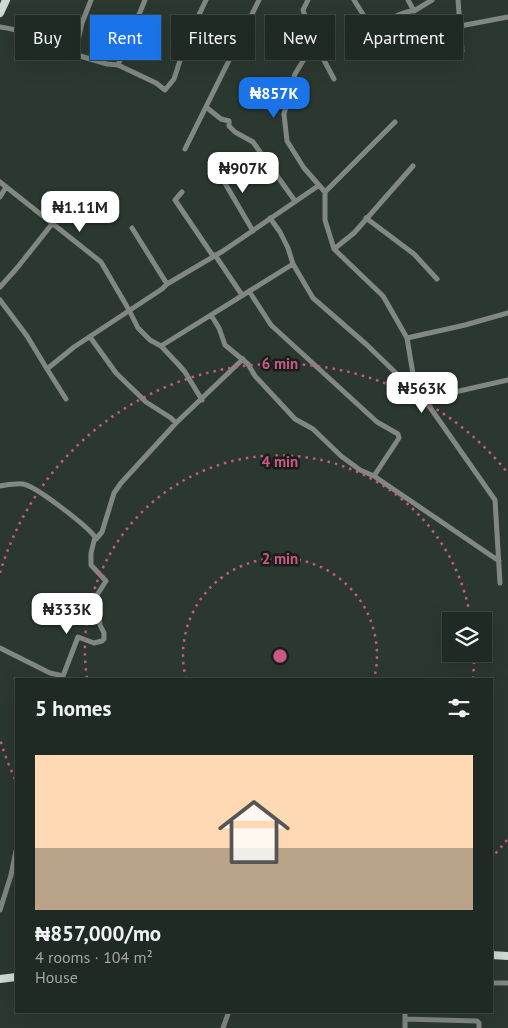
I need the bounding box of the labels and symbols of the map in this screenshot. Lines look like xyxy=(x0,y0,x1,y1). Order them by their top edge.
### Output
pin: ₦857K xyxy=(239,76,309,119)
pin: ₦907K xyxy=(208,152,278,194)
pin: ₦1.11M xyxy=(39,190,121,233)
text: 6 min xyxy=(262,354,298,373)
pin: ₦563K xyxy=(387,372,457,414)
text: 4 min xyxy=(262,452,298,471)
text: 2 min xyxy=(262,549,298,568)
pin: ₦333K xyxy=(32,592,102,635)
centre of rings xyxy=(271,647,289,665)

